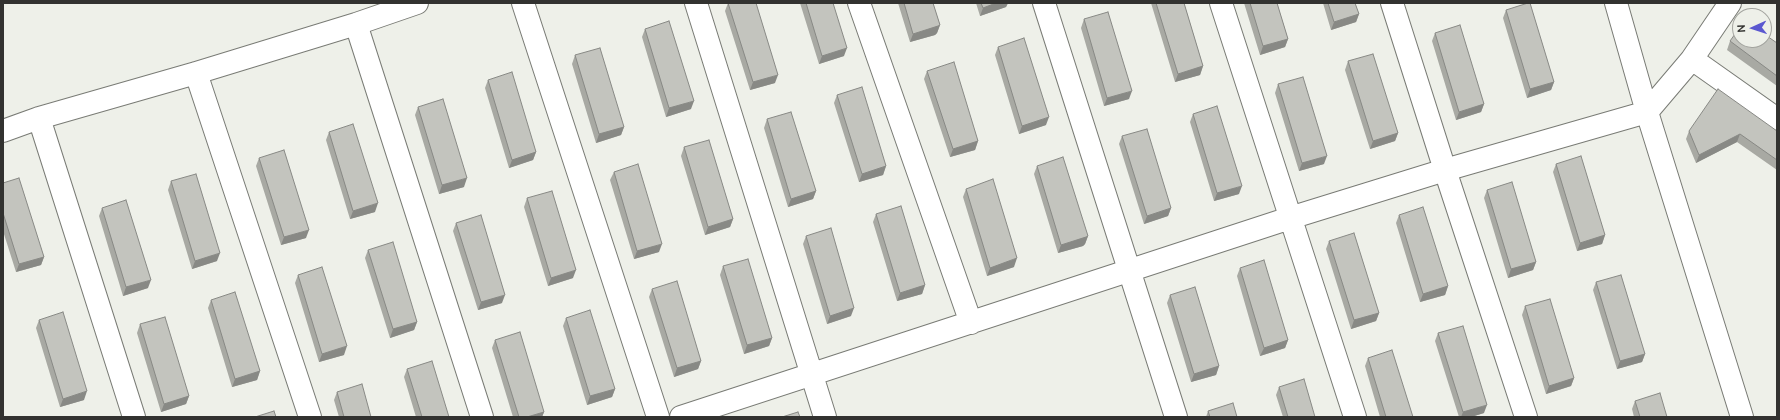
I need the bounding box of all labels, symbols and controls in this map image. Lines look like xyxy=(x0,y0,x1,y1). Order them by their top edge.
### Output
north arrow xyxy=(1732,8,1772,48)
text: N xyxy=(1735,24,1747,33)

